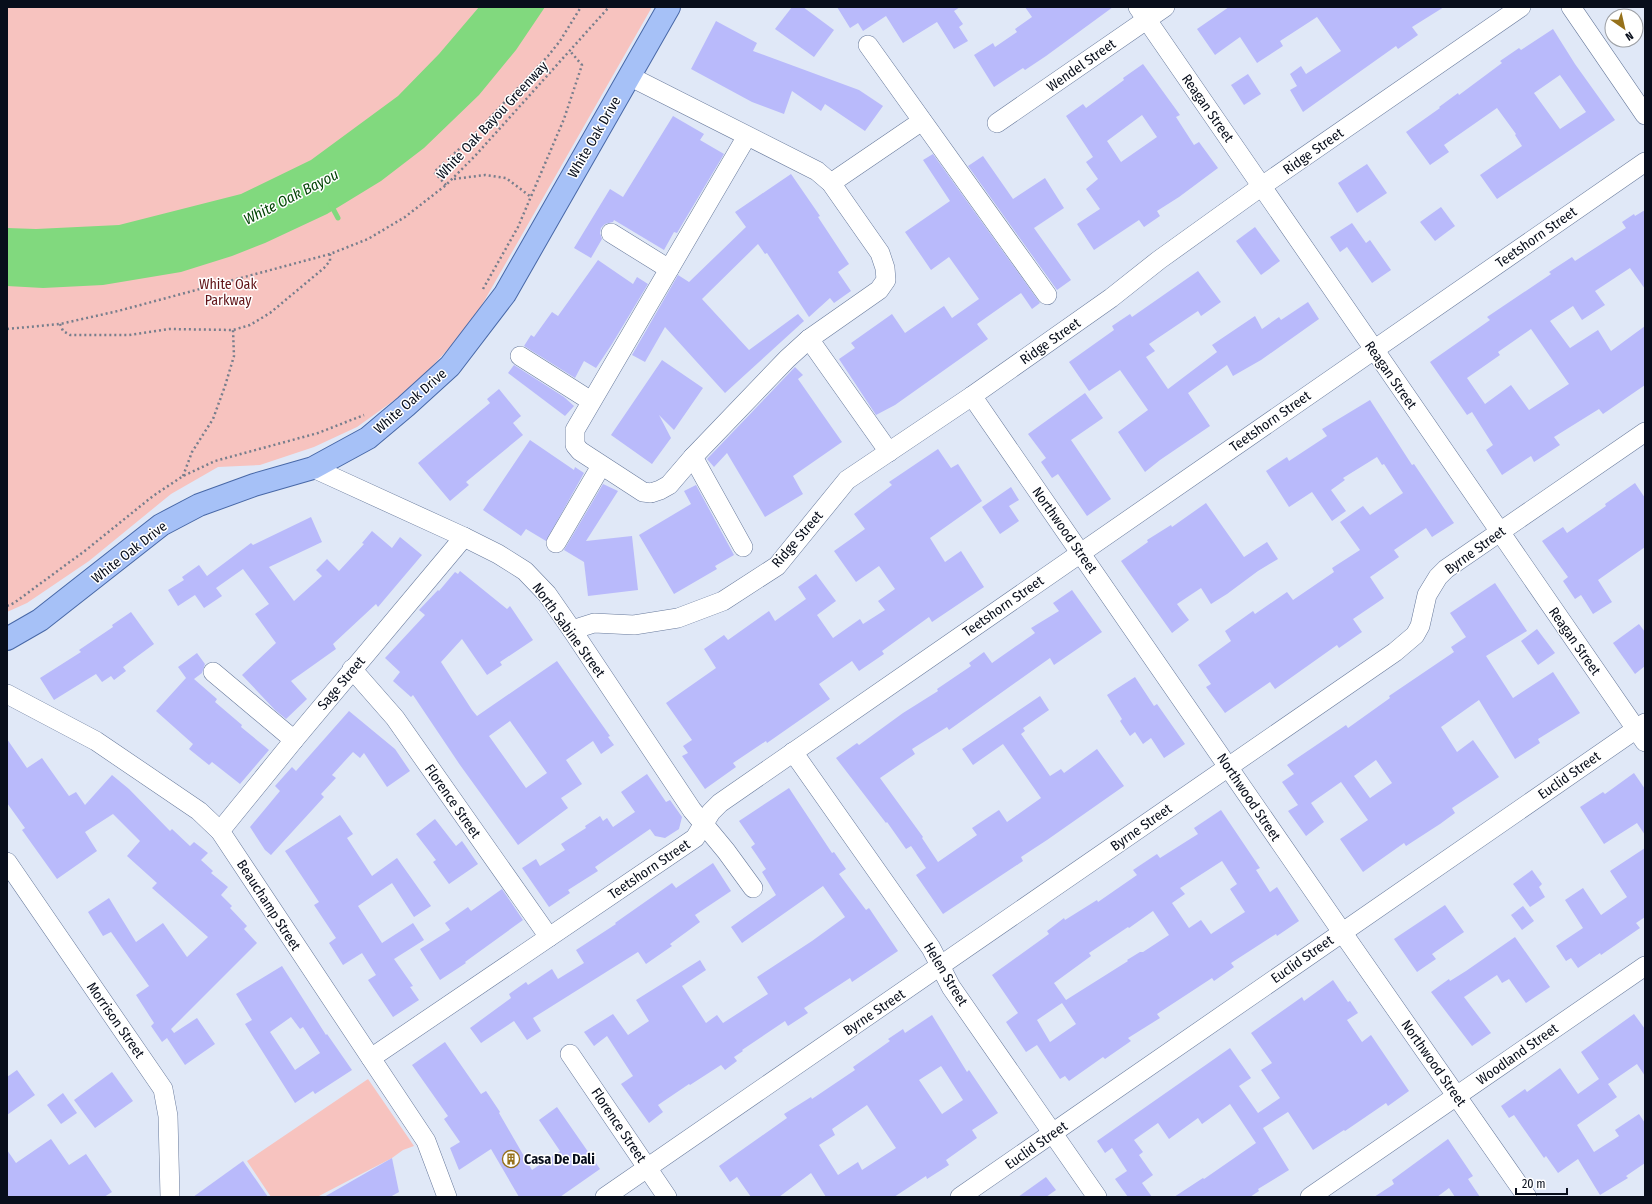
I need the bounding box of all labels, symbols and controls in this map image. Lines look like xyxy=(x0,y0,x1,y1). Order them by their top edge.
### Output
north arrow xyxy=(1604,8,1644,48)
text: N xyxy=(1623,29,1636,43)
street label: Wendel Street xyxy=(1043,35,1119,95)
street label: White Oak Bayou Greenway xyxy=(433,57,552,183)
street label: Reagan Street xyxy=(1178,71,1238,146)
street label: White Oak Drive xyxy=(564,94,625,181)
street label: Ridge Street xyxy=(1280,124,1347,178)
water label: White Oak Bayou xyxy=(241,165,342,229)
street label: Teetshorn Street xyxy=(1493,203,1580,272)
park label: White Oak Parkway xyxy=(199,276,257,309)
street label: Ridge Street xyxy=(1017,314,1084,368)
street label: Reagan Street xyxy=(1361,338,1421,413)
street label: White Oak Drive xyxy=(370,365,450,438)
street label: Teetshorn Street xyxy=(1227,387,1314,456)
street label: Northwood Street xyxy=(1028,484,1101,577)
street label: Ridge Street xyxy=(768,507,827,571)
street label: White Oak Drive xyxy=(88,518,170,587)
street label: Byrne Street xyxy=(1442,522,1509,578)
street label: Teetshorn Street xyxy=(960,572,1047,641)
street label: North Sabine Street xyxy=(529,580,609,681)
street label: Reagan Street xyxy=(1545,604,1605,679)
street label: Sage Street xyxy=(314,653,369,714)
street label: Euclid Street xyxy=(1535,748,1604,803)
street label: Northwood Street xyxy=(1213,750,1284,845)
street label: Florence Street xyxy=(421,761,484,842)
street label: Byrne Street xyxy=(1107,800,1175,855)
street label: Teetshorn Street xyxy=(605,836,694,903)
street label: Beauchamp Street xyxy=(233,857,304,954)
street label: Euclid Street xyxy=(1268,932,1337,987)
street label: Helen Street xyxy=(920,939,971,1009)
street label: Morrison Street xyxy=(83,979,148,1062)
street label: Byrne Street xyxy=(840,985,909,1039)
street label: Northwood Street xyxy=(1397,1017,1470,1110)
street label: Woodland Street xyxy=(1473,1020,1562,1089)
street label: Florence Street xyxy=(587,1085,650,1166)
street label: Euclid Street xyxy=(1002,1118,1071,1173)
building icon: Casa De Dali xyxy=(501,1149,521,1169)
place label: Casa De Dali xyxy=(524,1151,595,1168)
scale bar xyxy=(1516,1170,1567,1196)
text: 20 m xyxy=(1522,1177,1546,1191)

